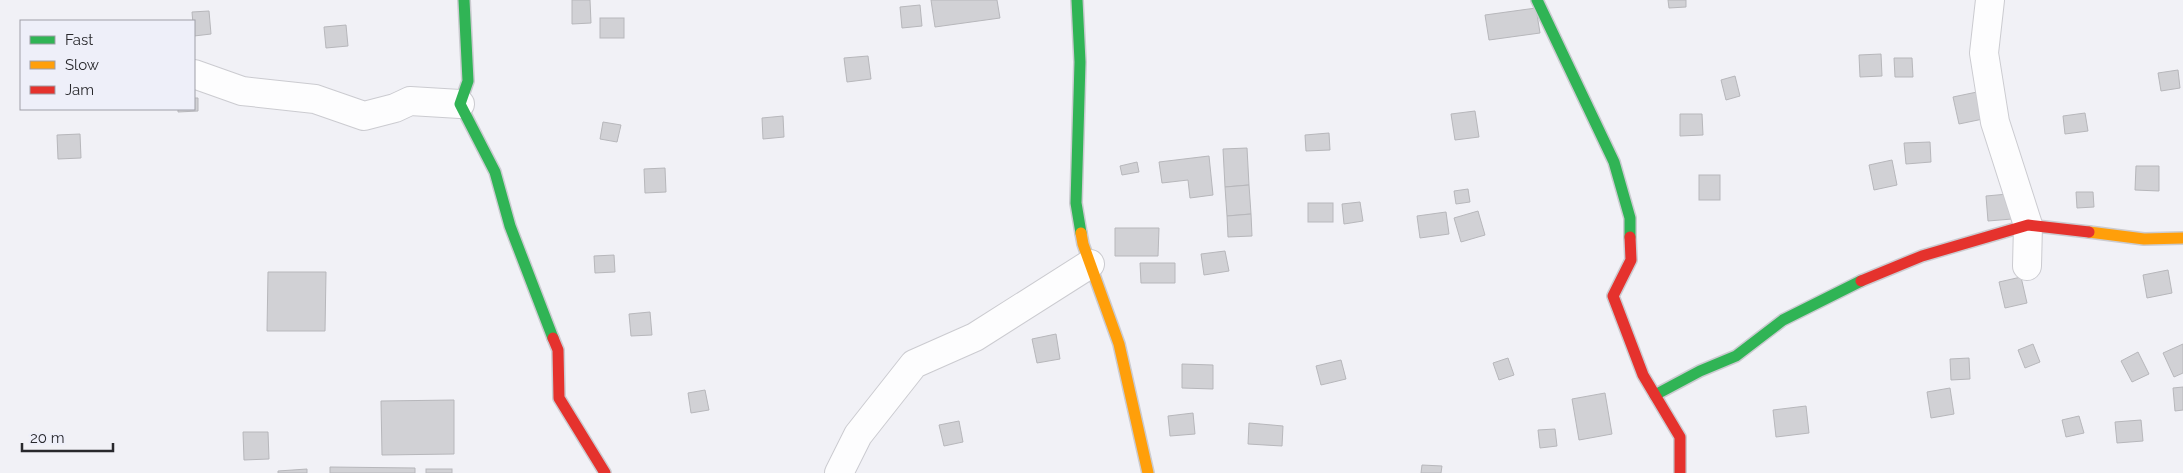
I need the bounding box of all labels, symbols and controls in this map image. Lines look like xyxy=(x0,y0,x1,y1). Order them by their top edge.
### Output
legend xyxy=(20,20,195,110)
text: Fast xyxy=(65,31,93,49)
text: Slow xyxy=(65,56,99,74)
text: Jam xyxy=(65,81,94,99)
scale bar xyxy=(22,420,114,452)
text: 20 m xyxy=(30,429,65,447)

